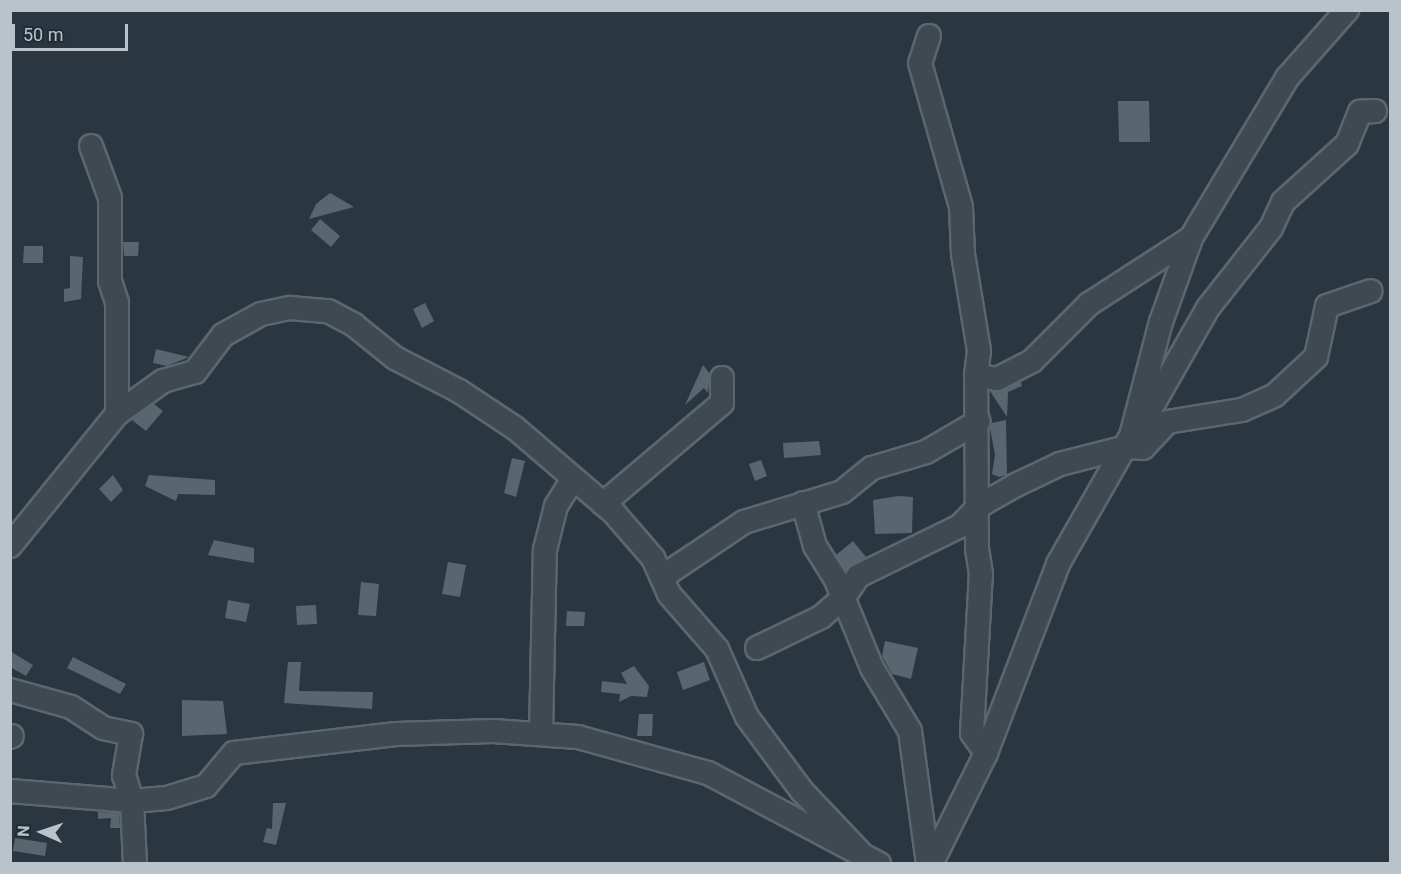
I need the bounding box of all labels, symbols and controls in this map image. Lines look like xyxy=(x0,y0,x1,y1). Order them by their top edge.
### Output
scale bar xyxy=(15,12,130,50)
text: 50 m xyxy=(23,24,63,45)
north arrow xyxy=(12,802,72,862)
text: N xyxy=(14,825,33,837)

